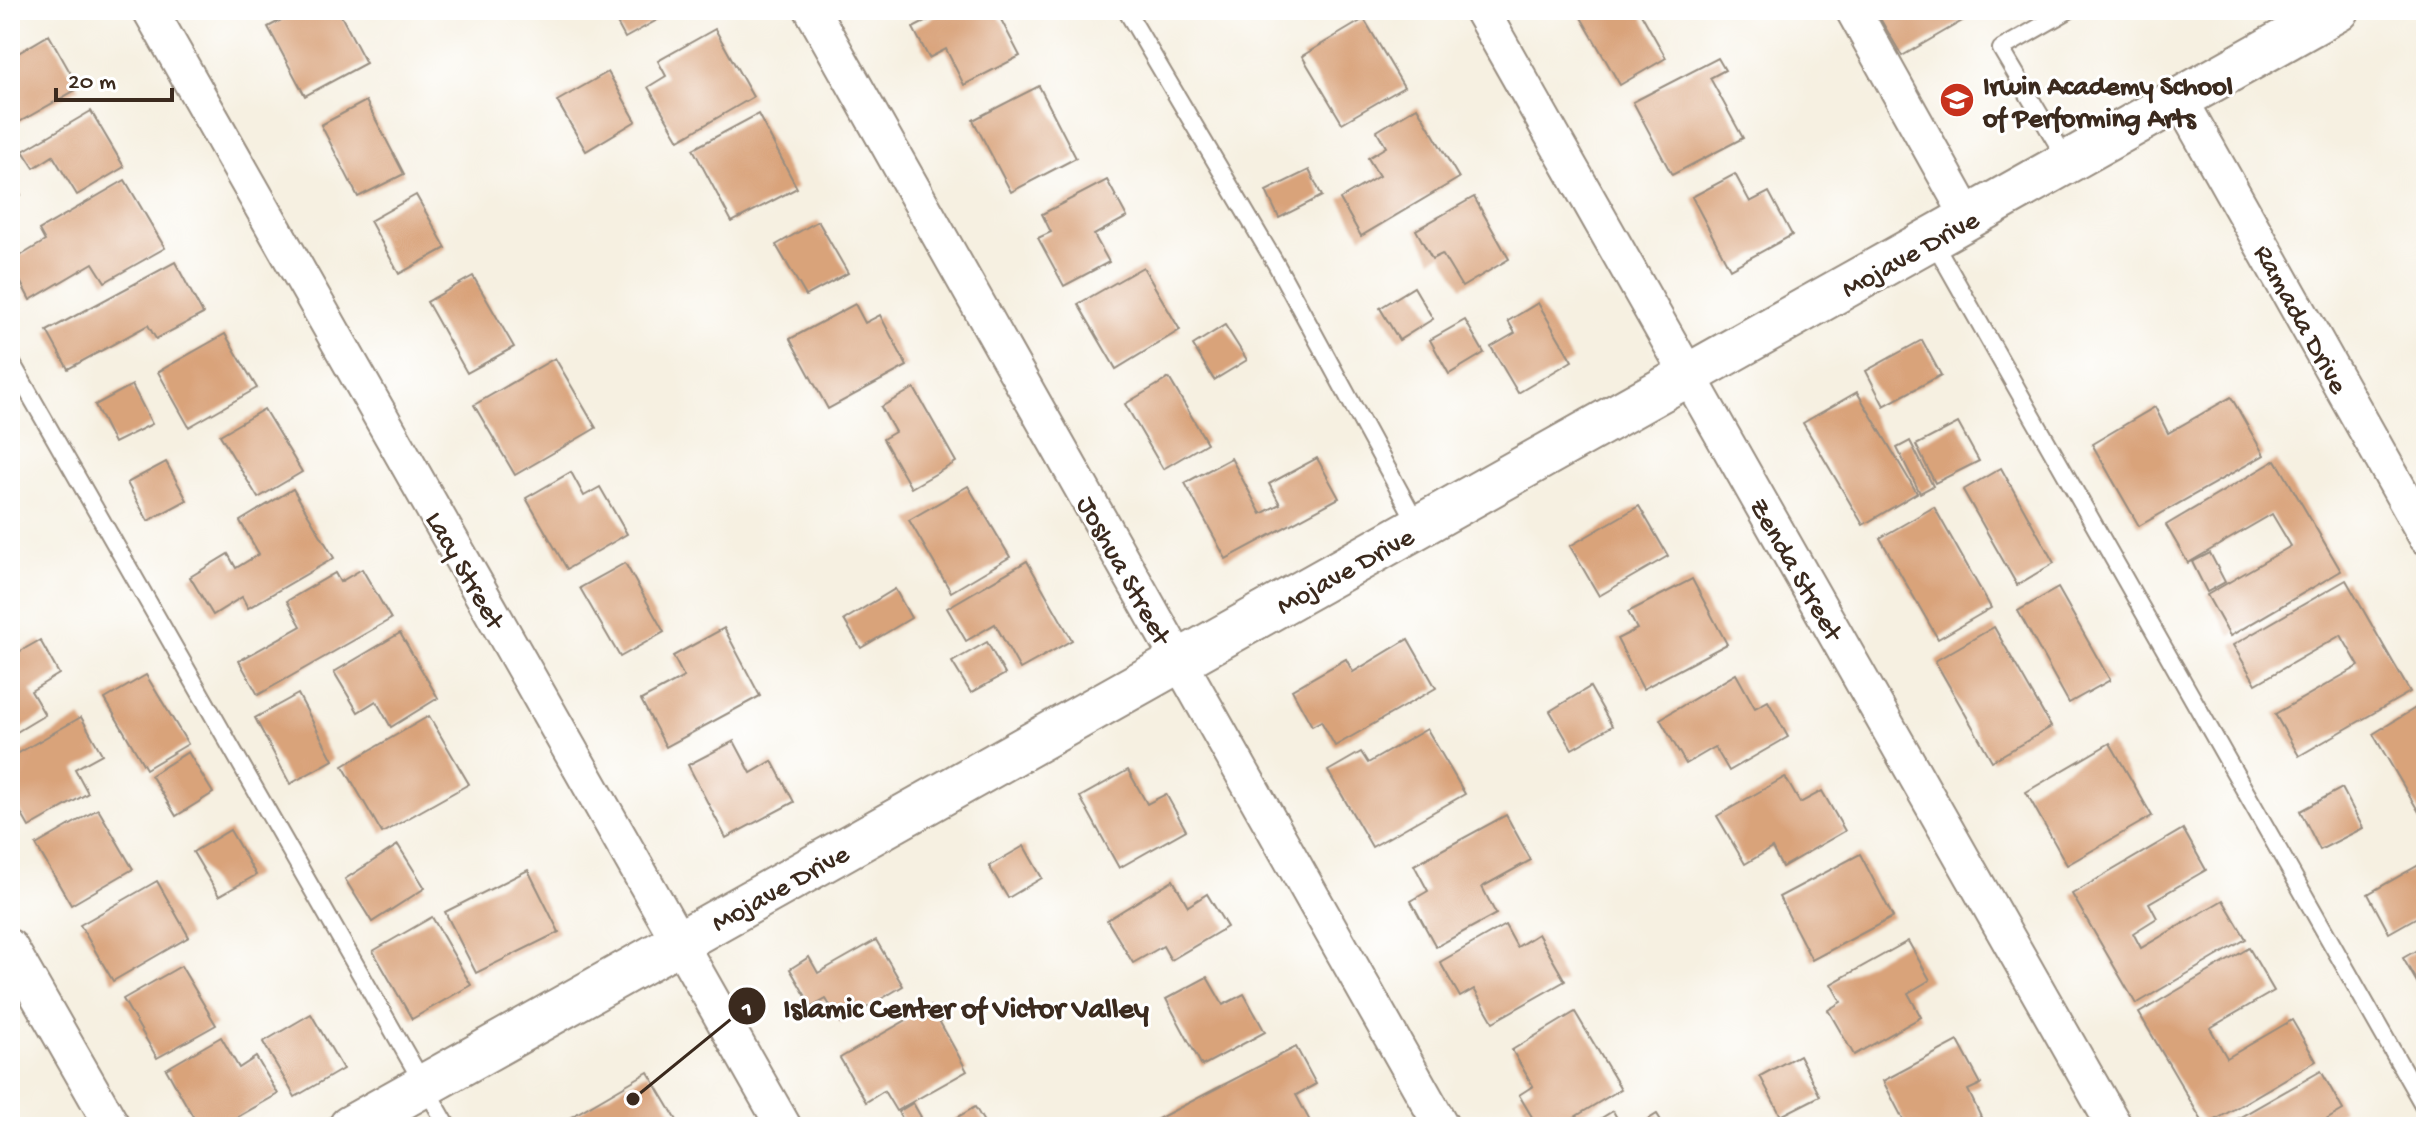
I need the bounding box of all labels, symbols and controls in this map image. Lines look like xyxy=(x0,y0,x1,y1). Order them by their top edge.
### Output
scale bar xyxy=(56,52,172,102)
text: 20 m xyxy=(68,69,116,98)
place label: Irwin Academy School of Performing Arts xyxy=(1982,72,2233,137)
school or university icon: Irwin Academy School of Performing Arts xyxy=(1938,81,1976,119)
street label: Mojave Drive xyxy=(1837,204,1986,307)
street label: Ramada Drive xyxy=(2245,240,2354,401)
street label: Joshua Street xyxy=(1068,491,1178,653)
street label: Zenda Street xyxy=(1740,493,1849,650)
street label: Lacy Street xyxy=(416,507,511,638)
street label: Mojave Drive xyxy=(1272,521,1421,624)
street label: Mojave Drive xyxy=(707,838,856,941)
callout: Islamic Center of Victor Valley xyxy=(727,979,1165,1033)
text: Islamic Center of Victor Valley xyxy=(783,994,1149,1029)
text: 1 xyxy=(741,996,752,1025)

